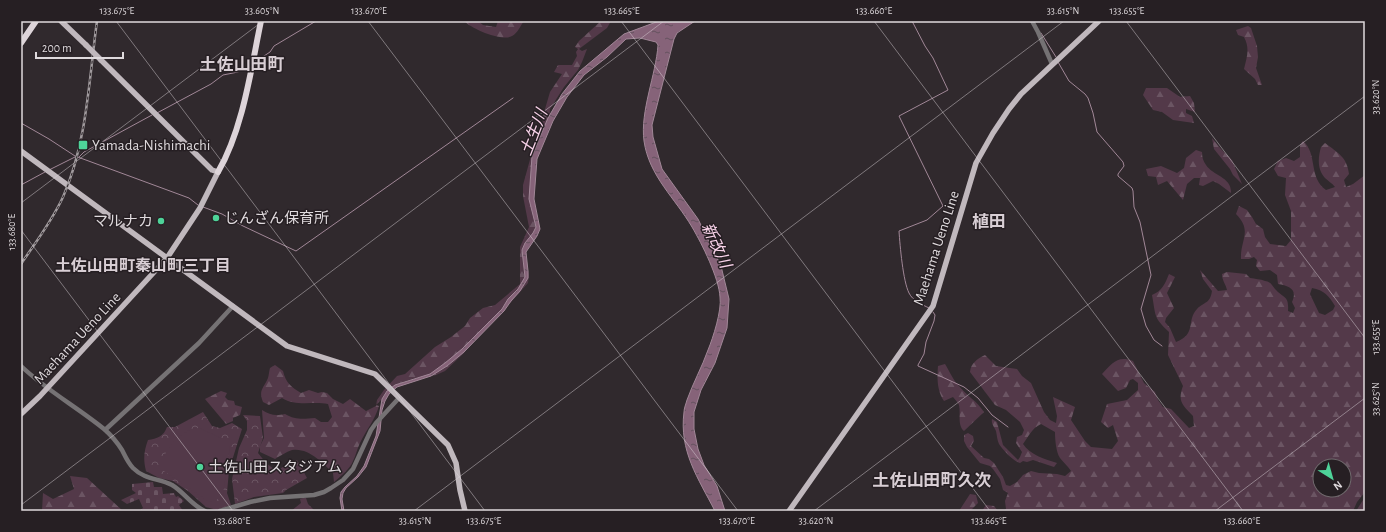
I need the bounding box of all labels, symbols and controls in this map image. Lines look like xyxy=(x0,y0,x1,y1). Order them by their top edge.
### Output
text: 133.675°E xyxy=(100,6,135,16)
text: 33.605°N xyxy=(245,6,279,16)
text: 133.670°E xyxy=(351,6,387,16)
text: 133.665°E xyxy=(604,6,640,16)
text: 133.660°E xyxy=(856,6,892,16)
text: 33.615°N xyxy=(1047,6,1079,16)
text: 133.655°E xyxy=(1110,6,1145,16)
scale bar xyxy=(36,34,123,60)
text: 200 m xyxy=(42,42,72,54)
district label: 土佐山田町 xyxy=(200,55,285,73)
text: 33.620°N xyxy=(1371,80,1381,114)
water label: 土生川 xyxy=(517,105,551,158)
place label: Yamada-Nishimachi xyxy=(92,138,211,153)
marker: Yamada-Nishimachi xyxy=(77,139,89,151)
street label: Maehama Ueno Line xyxy=(911,189,962,307)
place label: じんざん保育所 xyxy=(224,210,329,226)
district label: 植田 xyxy=(972,212,1006,230)
marker: じんざん保育所 xyxy=(211,213,221,223)
text: 133.680°E xyxy=(7,214,17,250)
place label: マルナカ xyxy=(93,214,153,229)
marker: マルナカ xyxy=(156,216,166,226)
water label: 新改川 xyxy=(699,220,735,272)
district label: 土佐山田町秦山町三丁目 xyxy=(55,257,231,274)
street label: Maehama Ueno Line xyxy=(31,289,124,387)
text: 133.655°E xyxy=(1371,319,1381,354)
text: 33.625°N xyxy=(1371,382,1381,416)
north arrow xyxy=(1312,458,1352,498)
place label: 土佐山田スタジアム xyxy=(208,459,342,475)
marker: 土佐山田スタジアム xyxy=(195,462,205,472)
district label: 土佐山田町久次 xyxy=(873,471,992,489)
text: N xyxy=(1331,479,1344,492)
text: 133.680°E xyxy=(214,516,250,526)
text: 33.615°N xyxy=(399,516,431,526)
text: 133.675°E xyxy=(467,516,502,526)
text: 133.670°E xyxy=(719,516,755,526)
text: 33.620°N xyxy=(799,516,833,526)
text: 133.665°E xyxy=(971,516,1007,526)
text: 133.660°E xyxy=(1224,516,1260,526)

